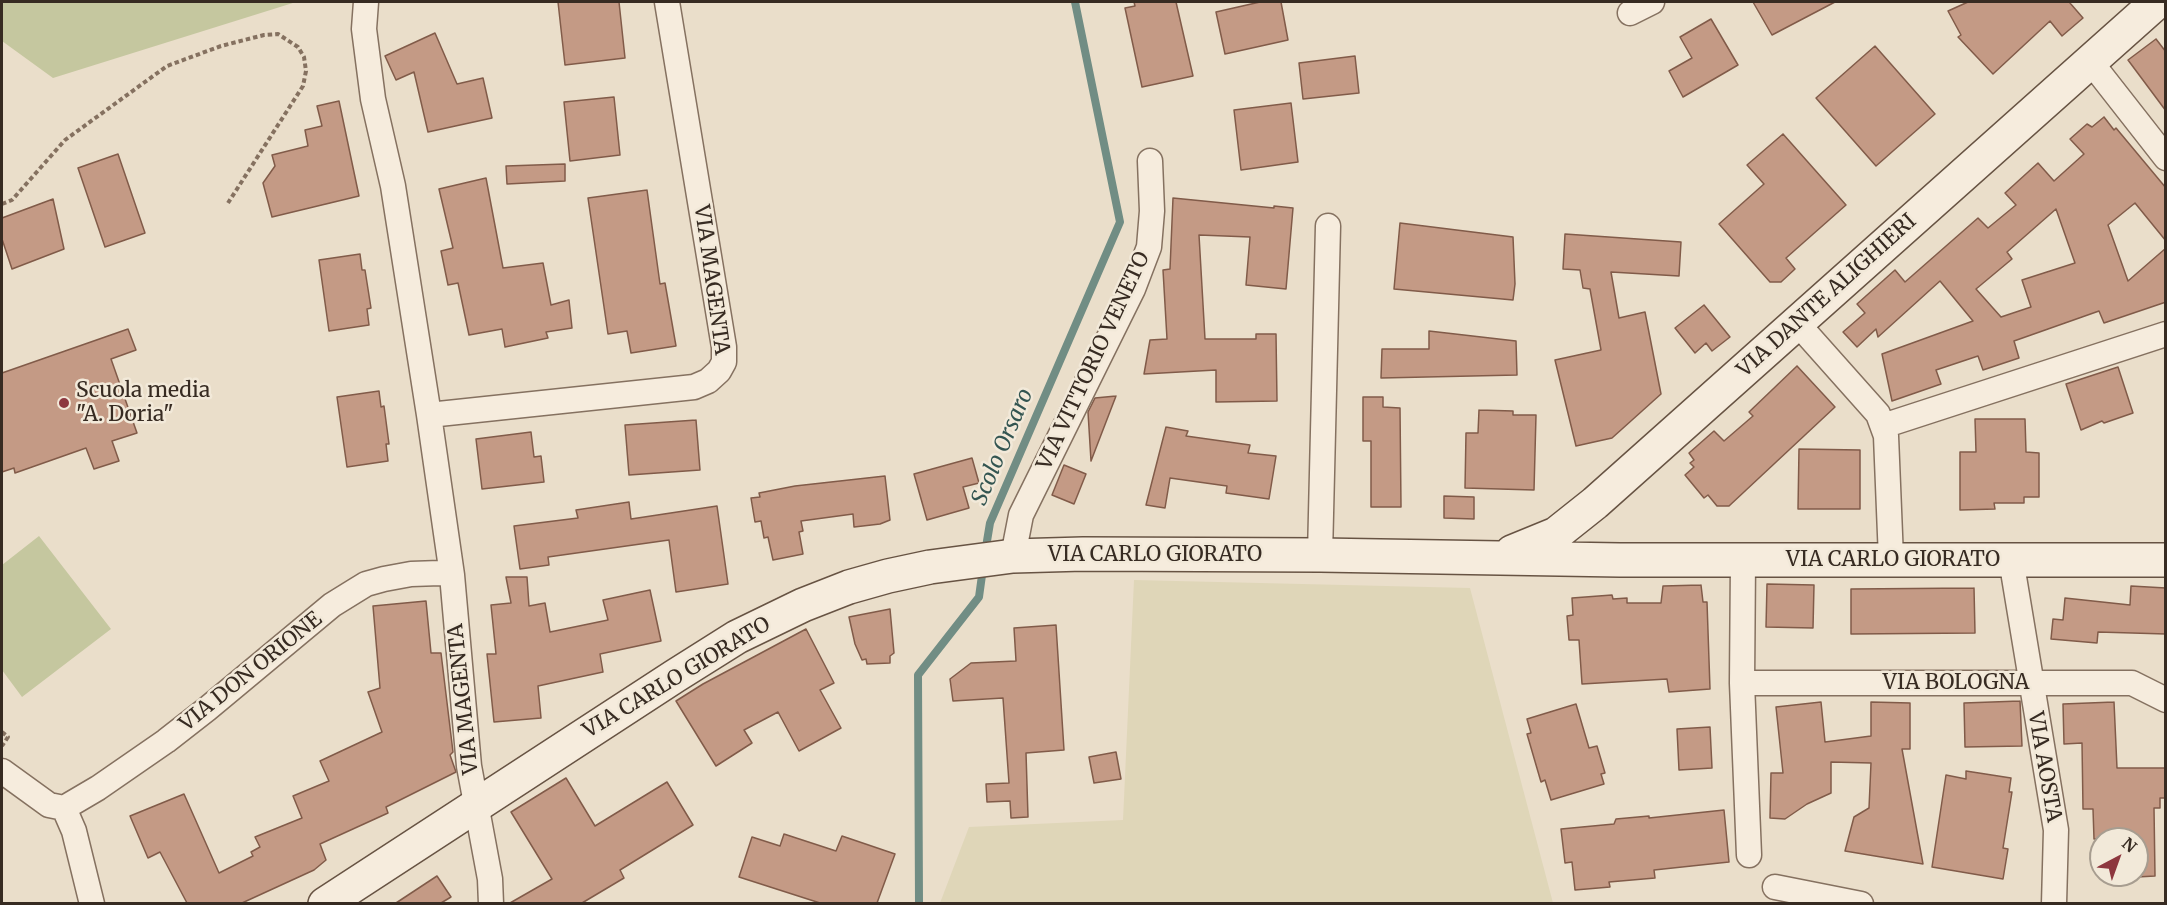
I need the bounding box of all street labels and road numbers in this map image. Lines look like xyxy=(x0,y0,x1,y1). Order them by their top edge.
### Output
street label: VIA MAGENTA xyxy=(688,203,734,357)
street label: VIA DANTE ALIGHIERI xyxy=(1732,209,1922,383)
street label: VIA VITTORIO VENETO xyxy=(1032,248,1156,474)
street label: VIA CARLO GIORATO xyxy=(1048,542,1262,568)
street label: VIA CARLO GIORATO xyxy=(1786,547,2000,573)
street label: VIA DON ORIONE xyxy=(175,607,327,737)
street label: VIA CARLO GIORATO xyxy=(579,612,775,744)
street label: VIA MAGENTA xyxy=(444,622,484,776)
street label: VIA BOLOGNA xyxy=(1883,670,2029,696)
street label: VIA AOSTA xyxy=(2022,710,2066,824)

